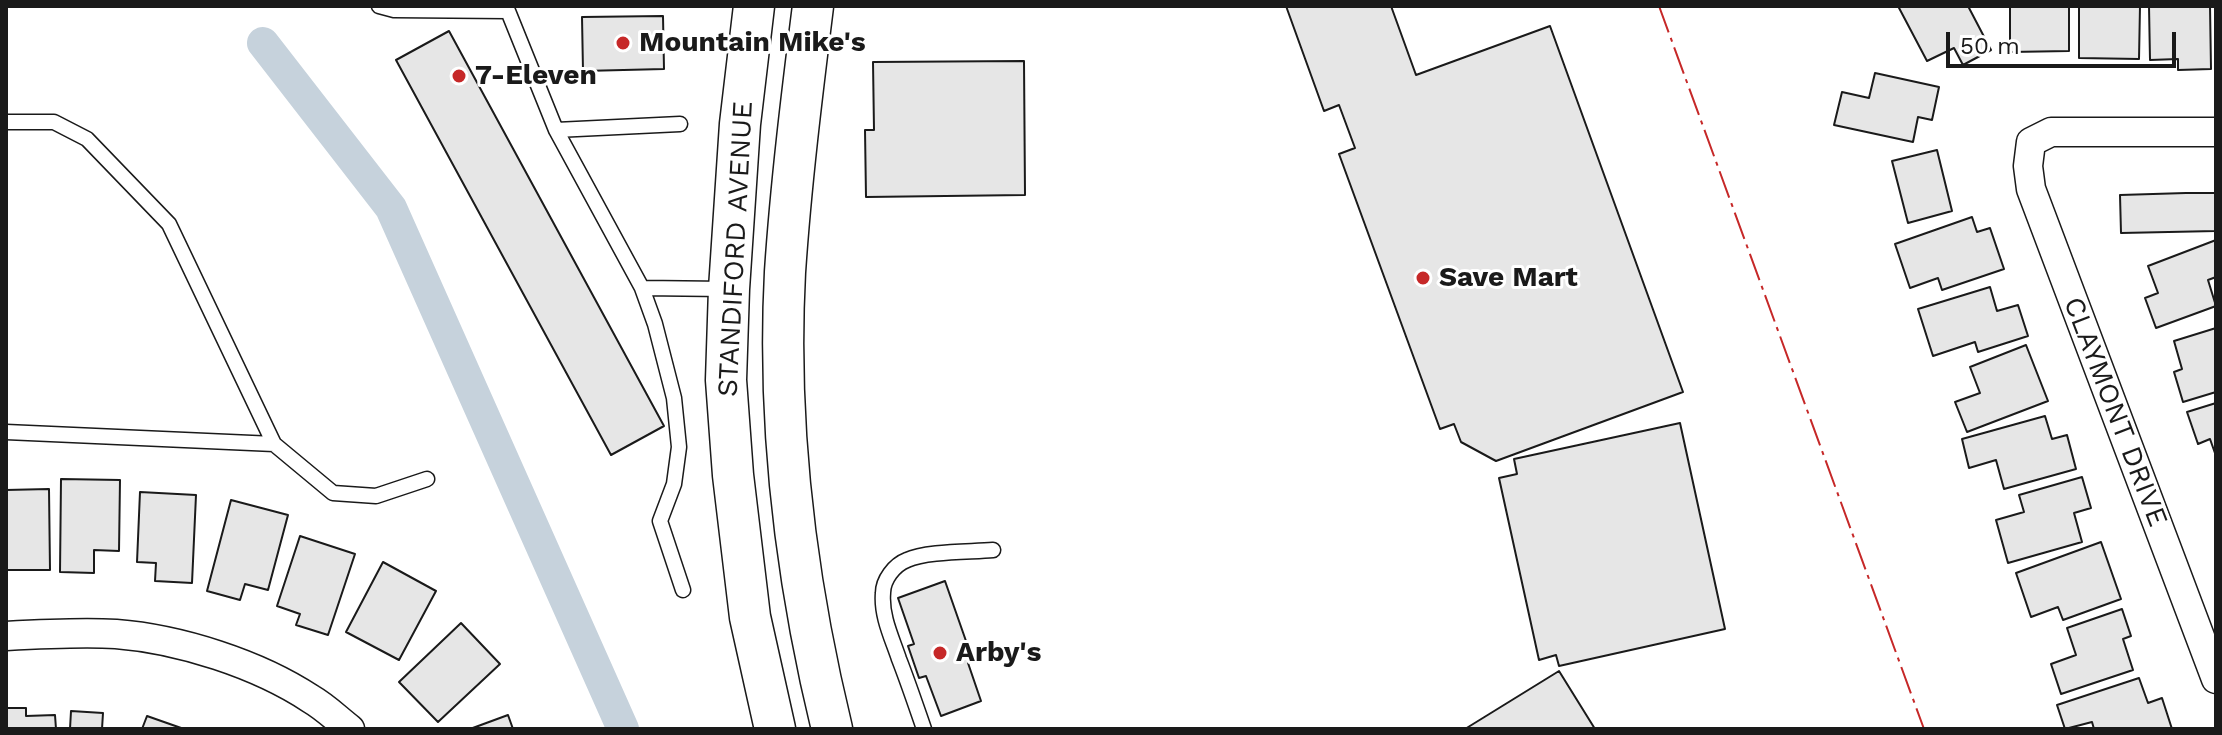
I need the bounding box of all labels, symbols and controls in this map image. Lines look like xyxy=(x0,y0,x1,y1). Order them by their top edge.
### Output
scale bar xyxy=(1950,16,2180,66)
place label: Mountain Mike's xyxy=(639,26,866,60)
text: 50 m xyxy=(1960,32,2020,60)
marker: Mountain Mike's xyxy=(614,34,632,52)
place label: 7-Eleven xyxy=(475,59,597,93)
marker: 7-Eleven xyxy=(450,67,468,85)
street label: STANDIFORD AVENUE xyxy=(711,100,761,398)
place label: Save Mart xyxy=(1439,261,1578,295)
marker: Save Mart xyxy=(1414,269,1432,287)
street label: CLAYMONT DRIVE xyxy=(2056,293,2174,531)
place label: Arby's xyxy=(956,636,1041,670)
marker: Arby's xyxy=(931,644,949,662)

